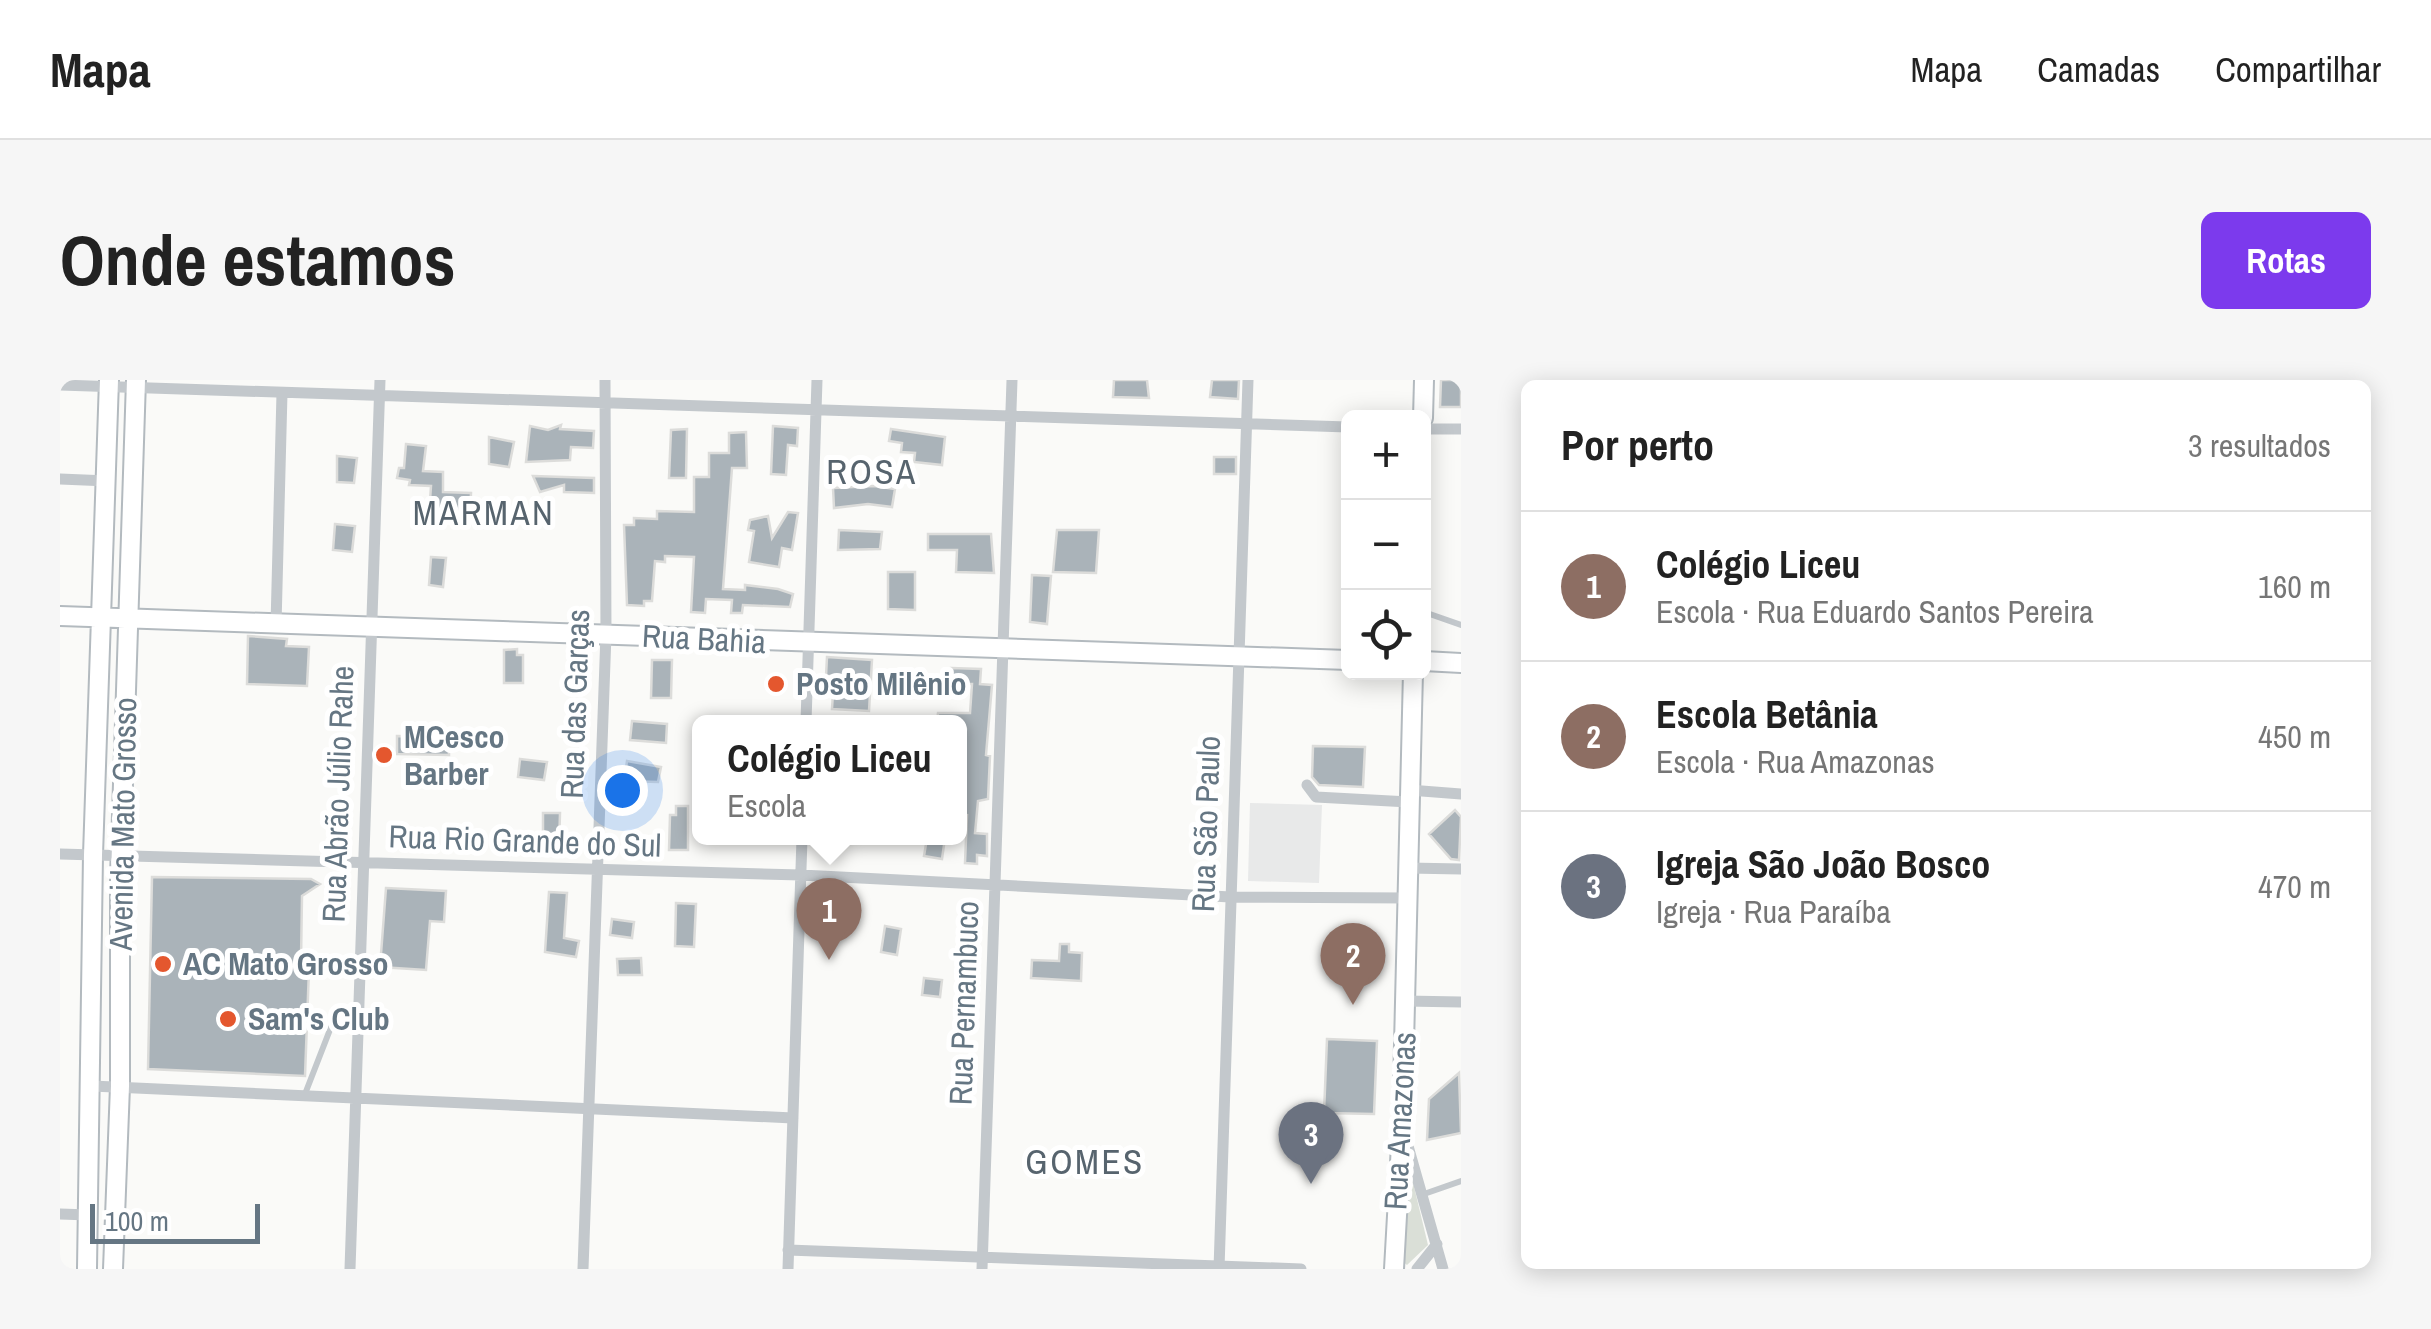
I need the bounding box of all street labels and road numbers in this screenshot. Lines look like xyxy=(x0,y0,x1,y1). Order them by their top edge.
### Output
street label: Rua das Garças xyxy=(550,608,599,799)
street label: Rua Bahia xyxy=(641,614,767,663)
street label: Rua Abrão Júlio Rahe xyxy=(312,665,363,923)
street label: Avenida Mato Grosso xyxy=(99,697,146,952)
street label: Rua São Paulo xyxy=(1181,735,1230,913)
street label: Rua Rio Grande do Sul xyxy=(388,814,662,867)
street label: Rua Pernambuco xyxy=(938,900,989,1106)
street label: Rua Amazonas xyxy=(1373,1031,1426,1211)

